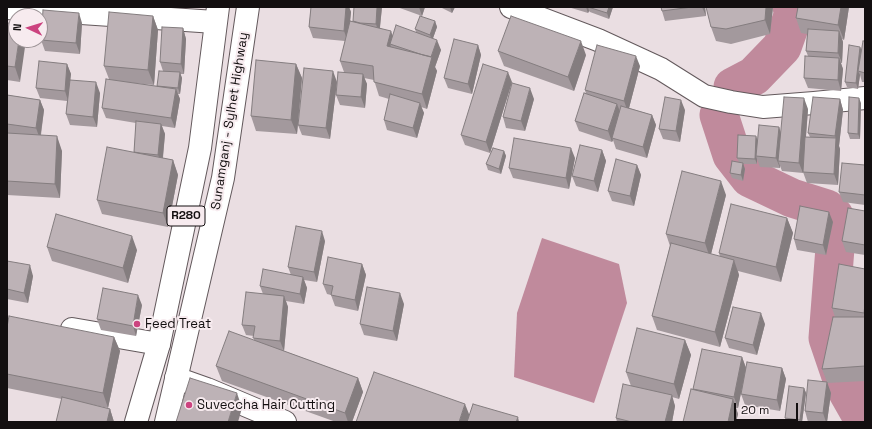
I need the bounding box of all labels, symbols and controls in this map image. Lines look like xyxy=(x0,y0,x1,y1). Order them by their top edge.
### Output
north arrow xyxy=(8,8,48,48)
text: N xyxy=(10,23,24,31)
street label: Sunamganj - Sylhet Highway xyxy=(208,31,252,211)
road number: R280 xyxy=(167,206,205,226)
place label: Feed Treat xyxy=(145,316,211,332)
marker: Feed Treat xyxy=(132,319,142,329)
scale bar xyxy=(736,395,800,421)
place label: Suveccha Hair Cutting xyxy=(197,397,335,413)
marker: Suveccha Hair Cutting xyxy=(184,400,194,410)
text: 20 m xyxy=(741,402,769,418)

